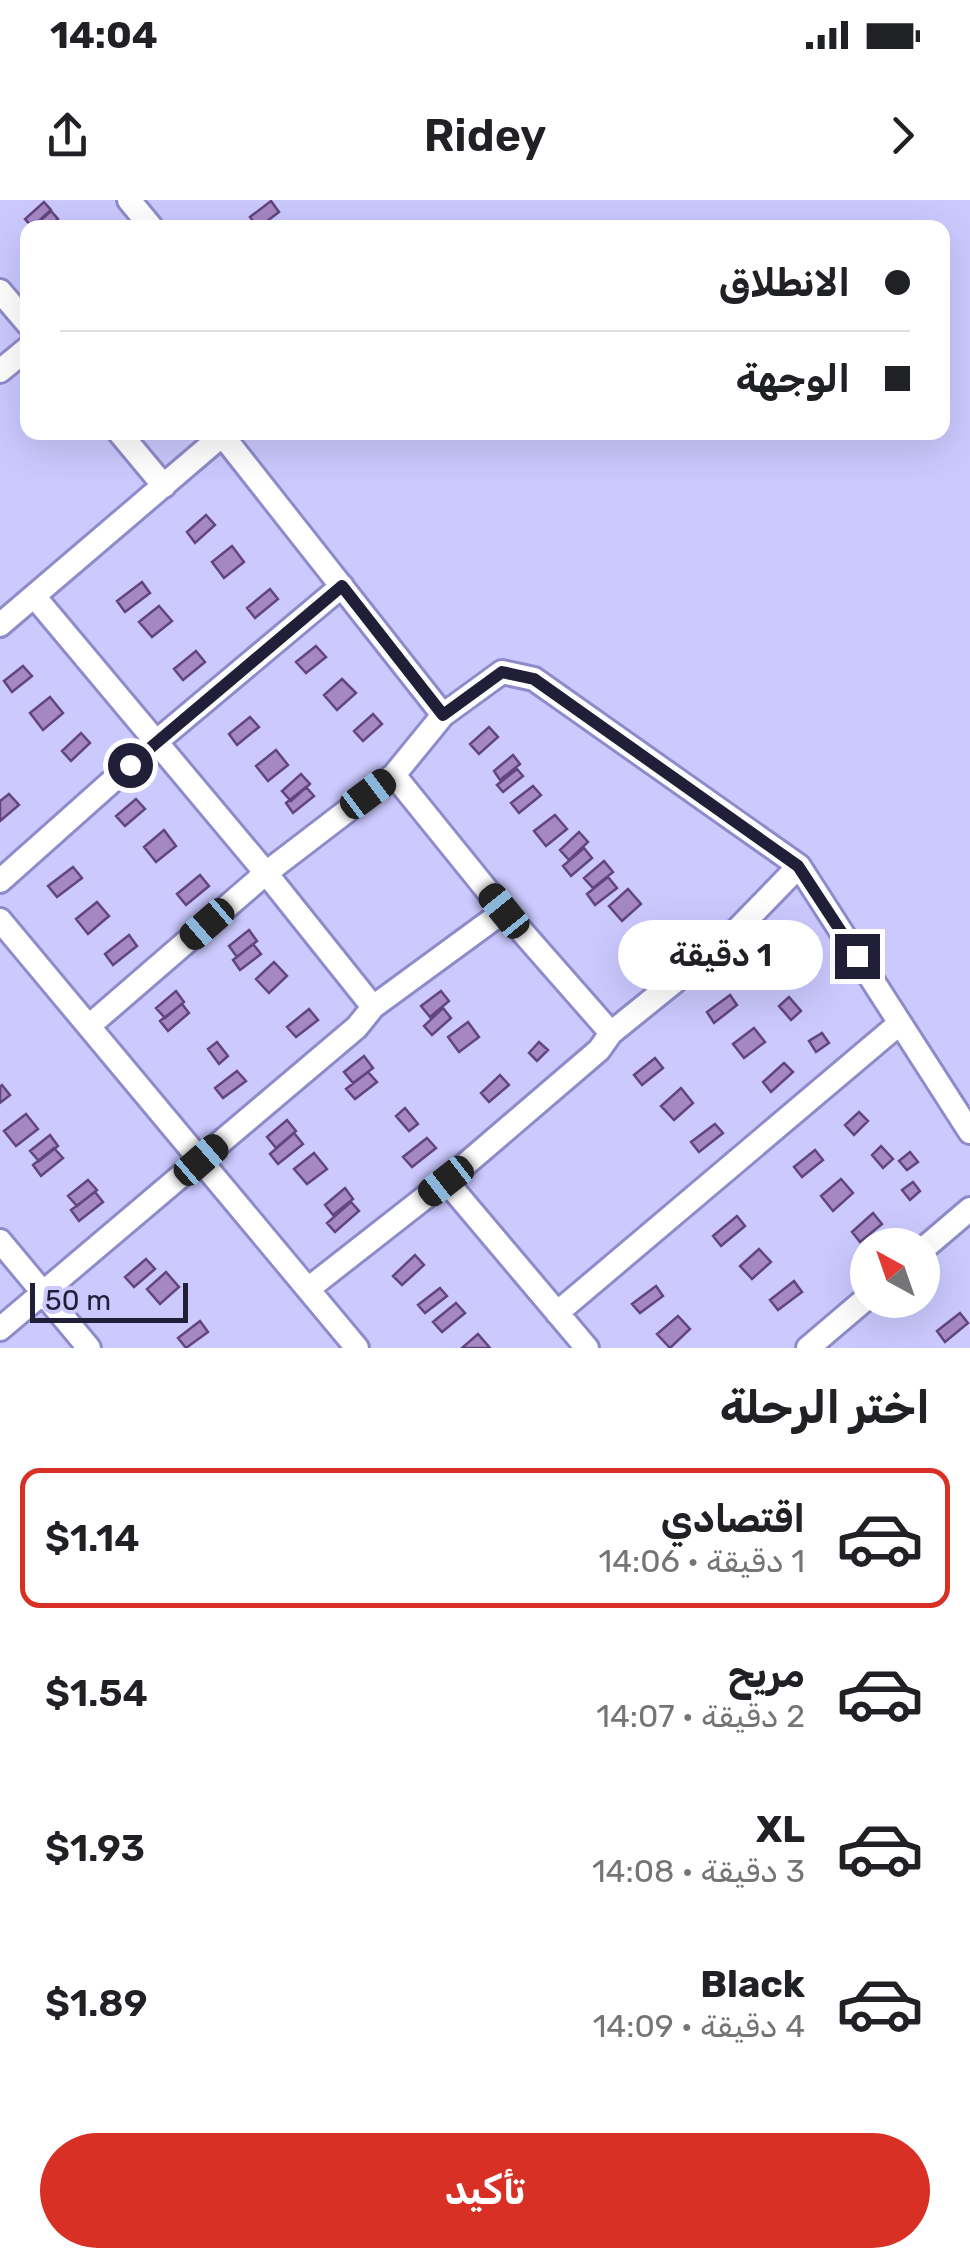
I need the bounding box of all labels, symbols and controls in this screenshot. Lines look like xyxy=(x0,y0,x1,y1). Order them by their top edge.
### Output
text: 14:04 xyxy=(50,12,158,58)
icon: share xyxy=(40,108,95,163)
icon: forward xyxy=(875,108,930,163)
text: Ridey xyxy=(424,109,546,162)
text: الانطلاق xyxy=(719,260,850,306)
text: الوجهة xyxy=(736,356,850,402)
route start xyxy=(108,743,153,788)
car xyxy=(335,764,401,824)
car xyxy=(473,878,535,944)
car xyxy=(175,893,239,955)
callout: 1 دقيقة xyxy=(617,921,822,991)
route end xyxy=(835,934,880,979)
text: 1 دقيقة xyxy=(669,936,772,974)
car xyxy=(169,1129,233,1191)
car xyxy=(413,1151,479,1211)
north arrow xyxy=(850,1228,940,1318)
map controls xyxy=(850,1228,940,1318)
scale bar xyxy=(30,1278,188,1322)
text: 50 m xyxy=(45,1284,111,1317)
text: اختر الرحلة xyxy=(720,1381,930,1434)
icon: car xyxy=(835,1493,925,1583)
text: اقتصادي xyxy=(661,1496,805,1542)
text: $1.14 xyxy=(45,1515,140,1561)
text: 1 دقيقة · 14:06 xyxy=(598,1542,805,1580)
icon: car xyxy=(835,1648,925,1738)
text: مريح xyxy=(728,1651,805,1697)
text: $1.54 xyxy=(45,1670,148,1716)
text: 2 دقيقة · 14:07 xyxy=(596,1697,805,1735)
icon: car xyxy=(835,1803,925,1893)
text: XL xyxy=(756,1806,805,1852)
text: $1.93 xyxy=(45,1825,145,1871)
text: 3 دقيقة · 14:08 xyxy=(592,1852,805,1890)
icon: car xyxy=(835,1958,925,2048)
text: Black xyxy=(700,1961,805,2007)
text: $1.89 xyxy=(45,1980,148,2026)
text: 4 دقيقة · 14:09 xyxy=(593,2007,805,2045)
button: تأكيد xyxy=(40,2133,930,2248)

